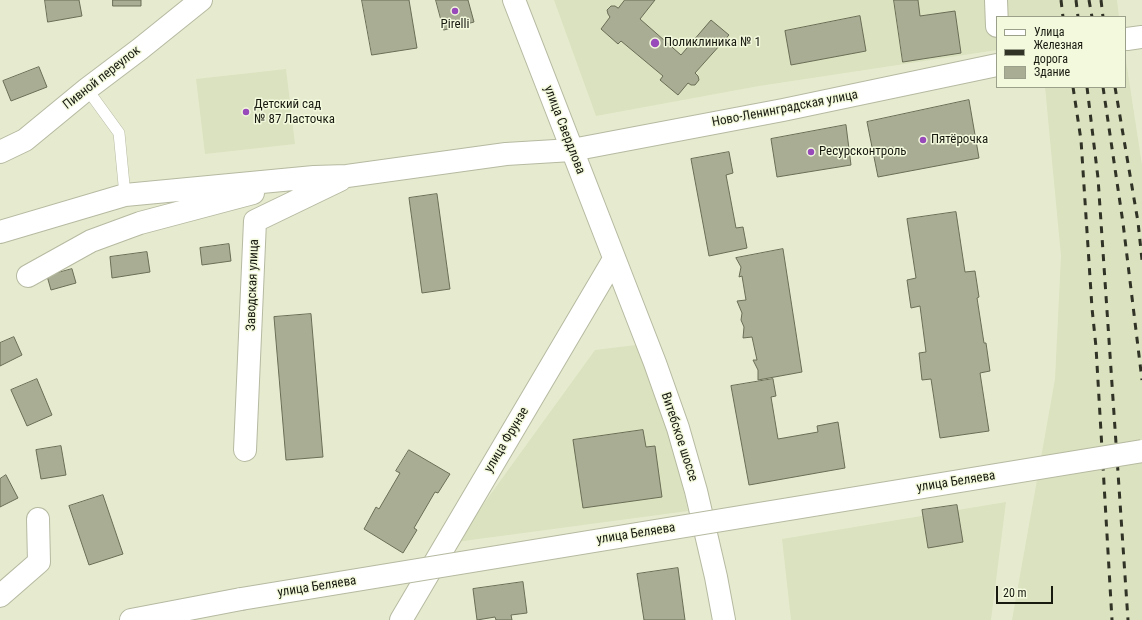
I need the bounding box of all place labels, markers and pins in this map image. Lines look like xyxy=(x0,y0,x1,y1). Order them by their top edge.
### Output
marker: Pirelli xyxy=(450,6,460,16)
place label: Pirelli xyxy=(440,17,470,33)
place label: Поликлиника № 1 xyxy=(664,35,761,51)
marker: Поликлиника № 1 xyxy=(649,37,661,49)
place label: Детский сад № 87 Ласточка xyxy=(254,97,335,128)
marker: Детский сад № 87 Ласточка xyxy=(241,107,251,117)
place label: Пятёрочка xyxy=(931,132,988,148)
marker: Пятёрочка xyxy=(918,135,928,145)
place label: Ресурсконтроль xyxy=(819,144,907,160)
marker: Ресурсконтроль xyxy=(806,147,816,157)

